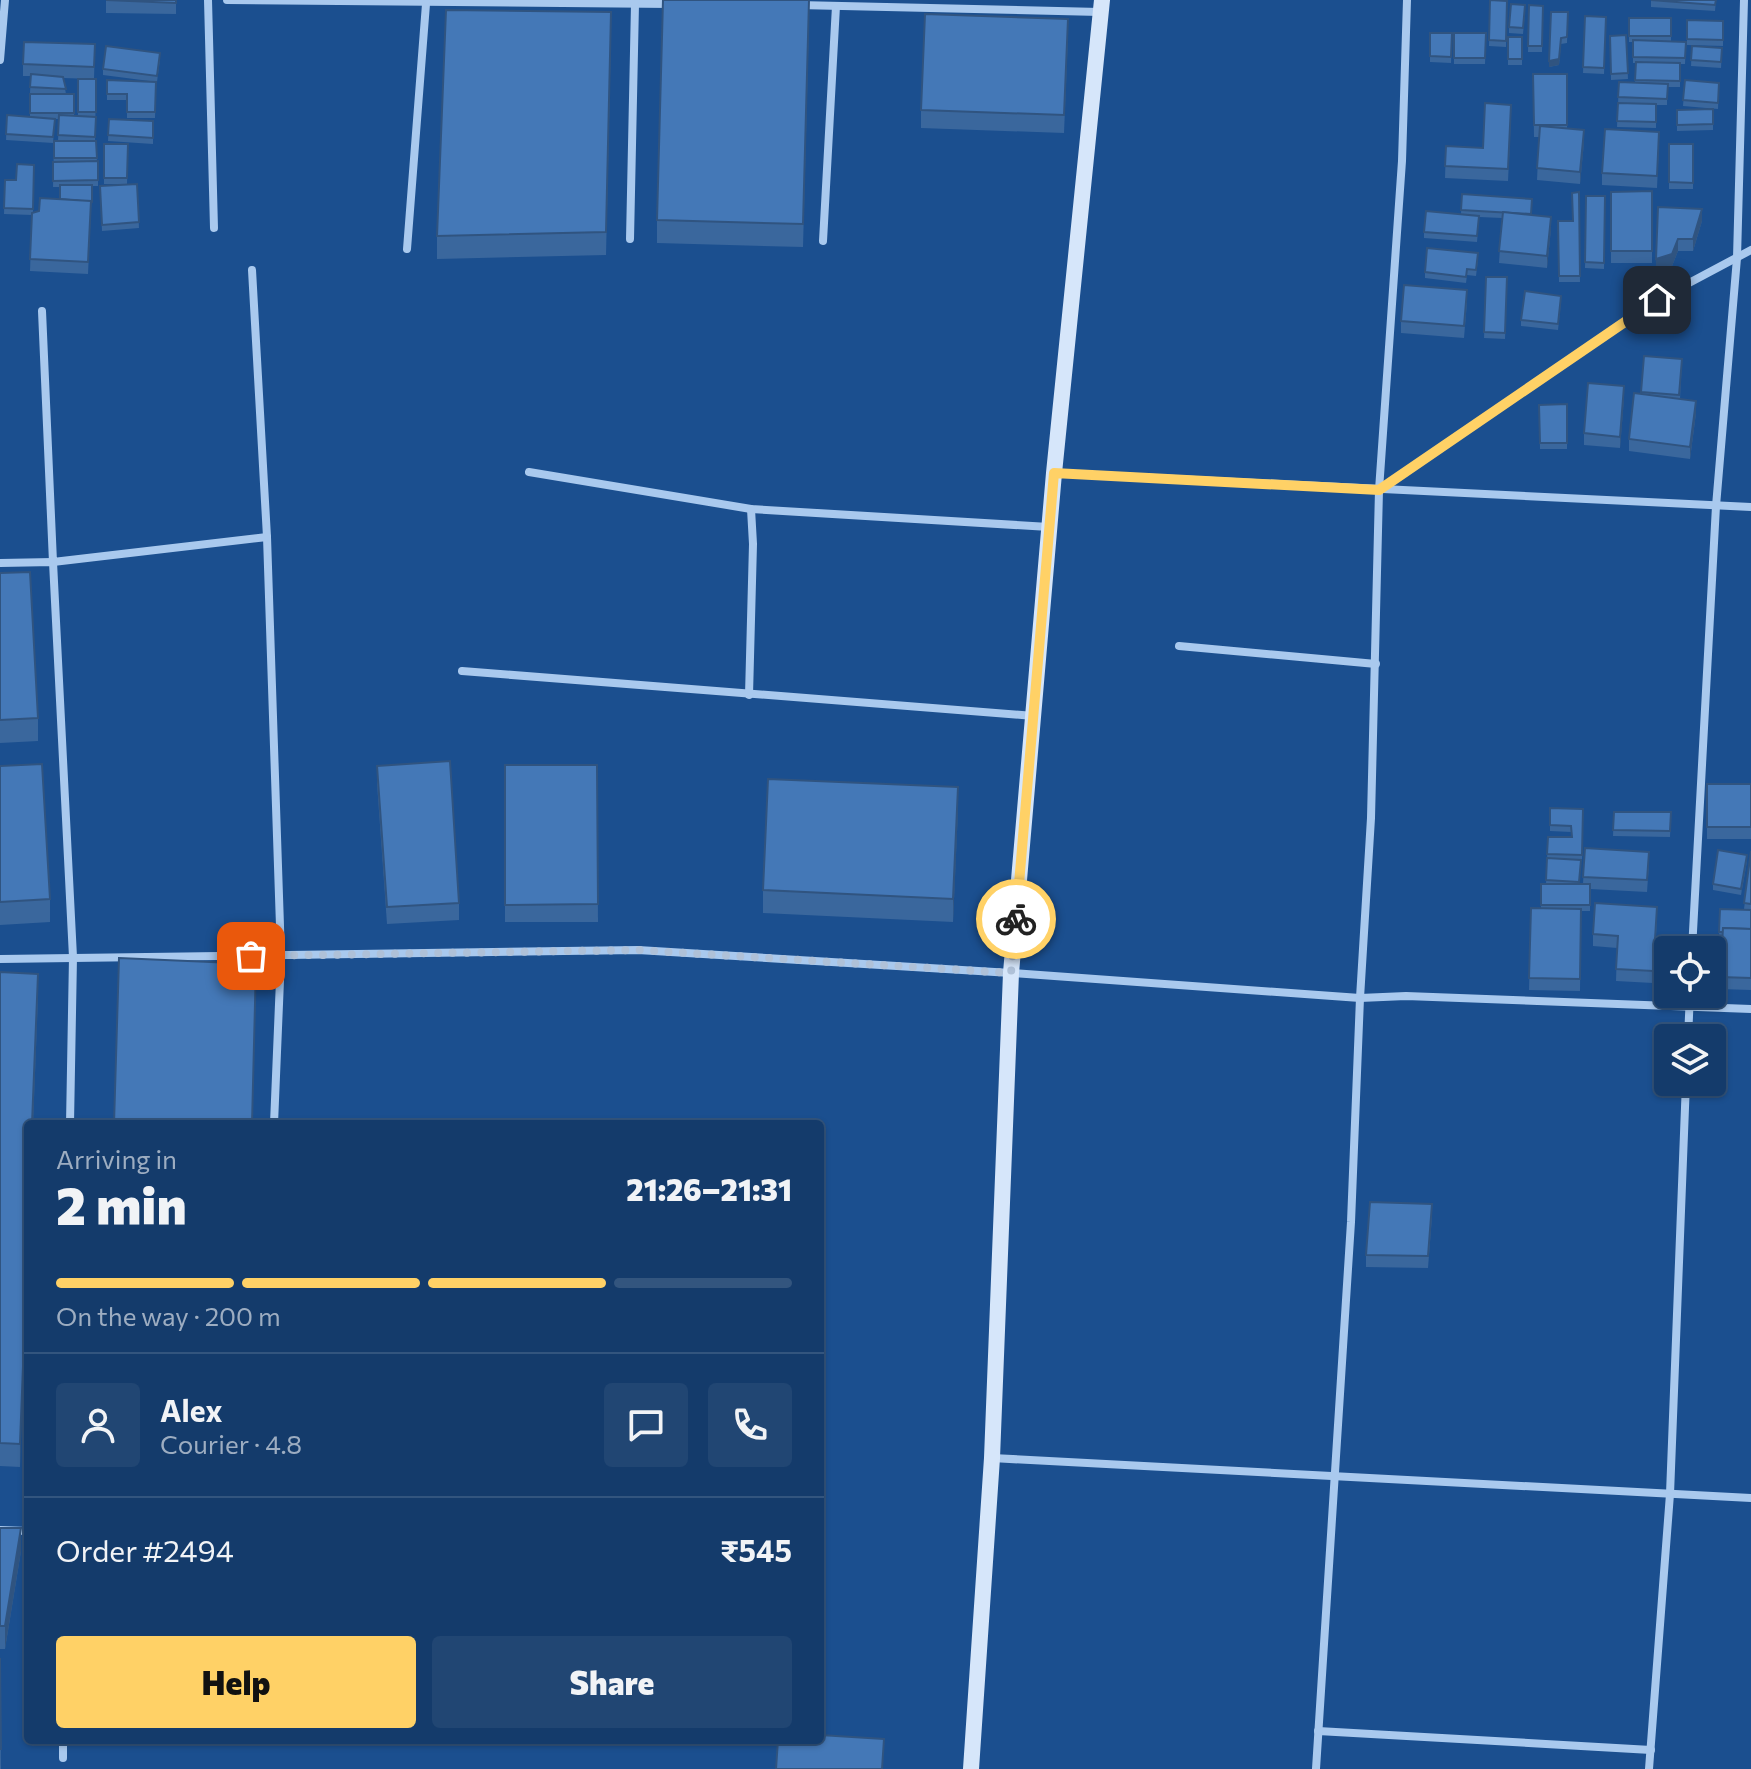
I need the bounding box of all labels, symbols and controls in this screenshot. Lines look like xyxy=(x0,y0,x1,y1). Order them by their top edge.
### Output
pin xyxy=(1623,266,1691,334)
icon: home xyxy=(1635,278,1679,322)
courier xyxy=(976,879,1056,959)
icon: bike xyxy=(994,897,1038,941)
pin xyxy=(217,922,285,990)
icon: bag xyxy=(229,934,273,978)
map controls xyxy=(1654,936,1726,1096)
button: locate xyxy=(1654,936,1726,1008)
button: layers xyxy=(1654,1024,1726,1096)
text: Arriving in xyxy=(56,1143,177,1174)
text: 21:26–21:31 xyxy=(626,1170,792,1207)
text: 2 min xyxy=(56,1172,187,1236)
text: On the way · 200 m xyxy=(56,1300,281,1331)
button: person xyxy=(56,1383,140,1467)
button: chat xyxy=(604,1383,688,1467)
button: phone xyxy=(708,1383,792,1467)
text: Alex xyxy=(160,1391,223,1428)
text: Courier · 4.8 xyxy=(160,1428,302,1459)
text: Order #2494 xyxy=(56,1531,234,1568)
text: ₹545 xyxy=(720,1531,792,1568)
button: Help xyxy=(56,1636,416,1728)
button: Share xyxy=(432,1636,792,1728)

